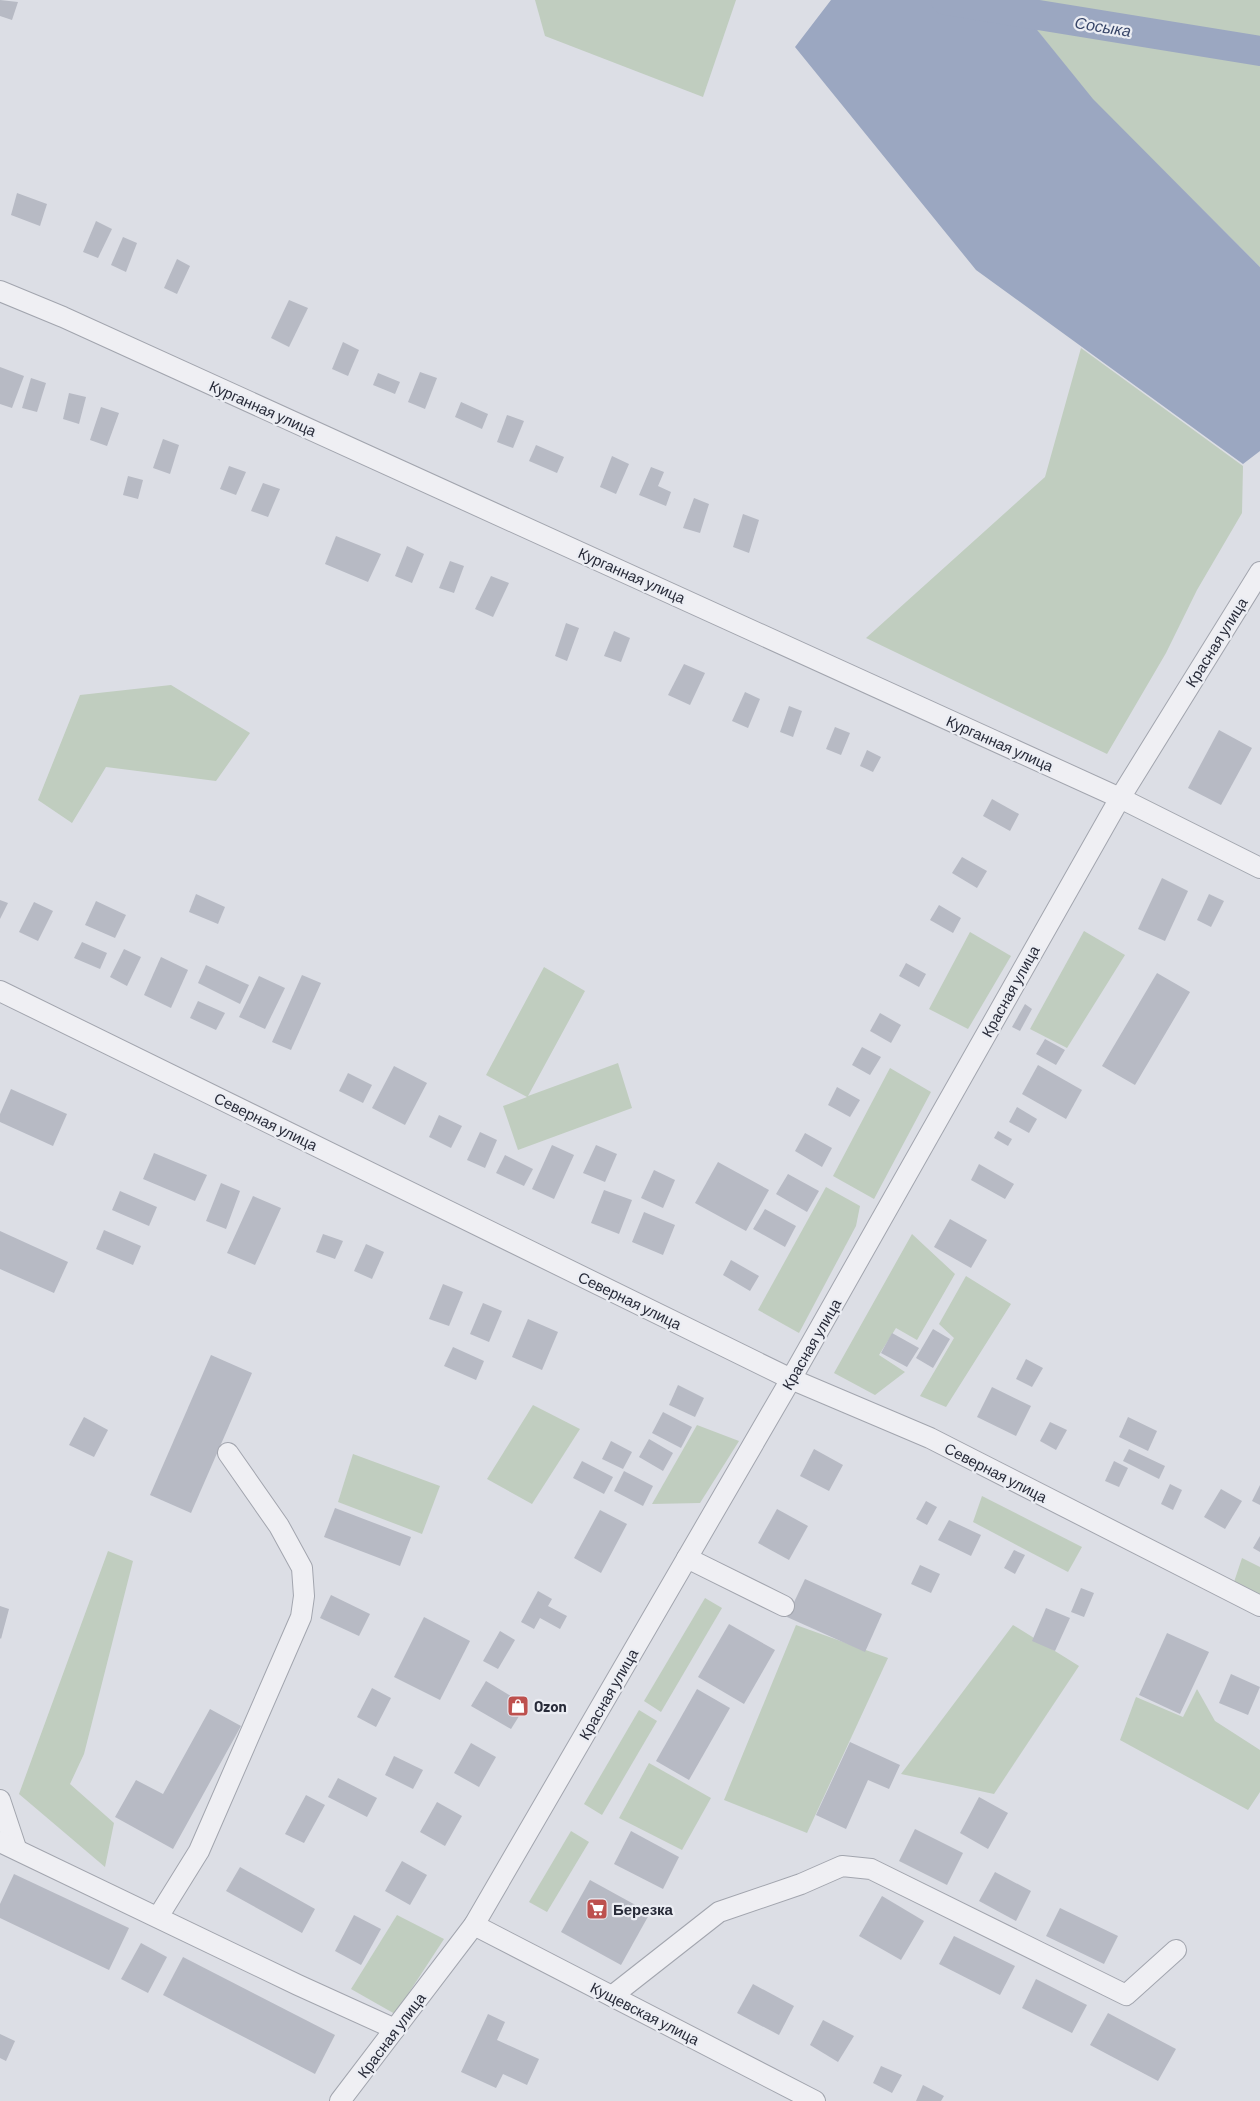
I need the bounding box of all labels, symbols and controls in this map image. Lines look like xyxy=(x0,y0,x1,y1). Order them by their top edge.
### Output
water label: Сосыка xyxy=(1074,12,1133,40)
street label: Курганная улица xyxy=(207,376,320,440)
street label: Курганная улица xyxy=(576,543,689,607)
street label: Красная улица xyxy=(1181,593,1251,690)
street label: Курганная улица xyxy=(944,711,1057,775)
street label: Красная улица xyxy=(977,942,1043,1040)
street label: Северная улица xyxy=(211,1088,321,1154)
street label: Северная улица xyxy=(575,1267,685,1333)
street label: Красная улица xyxy=(778,1295,845,1393)
street label: Северная улица xyxy=(942,1438,1051,1506)
street label: Красная улица xyxy=(575,1645,642,1743)
shop icon: Ozon xyxy=(506,1694,530,1718)
place label: Ozon xyxy=(534,1697,567,1715)
supermarket icon: Березка xyxy=(585,1897,609,1921)
place label: Березка xyxy=(613,1900,674,1918)
street label: Кущевская улица xyxy=(588,1978,703,2048)
street label: Красная улица xyxy=(353,1988,429,2081)

